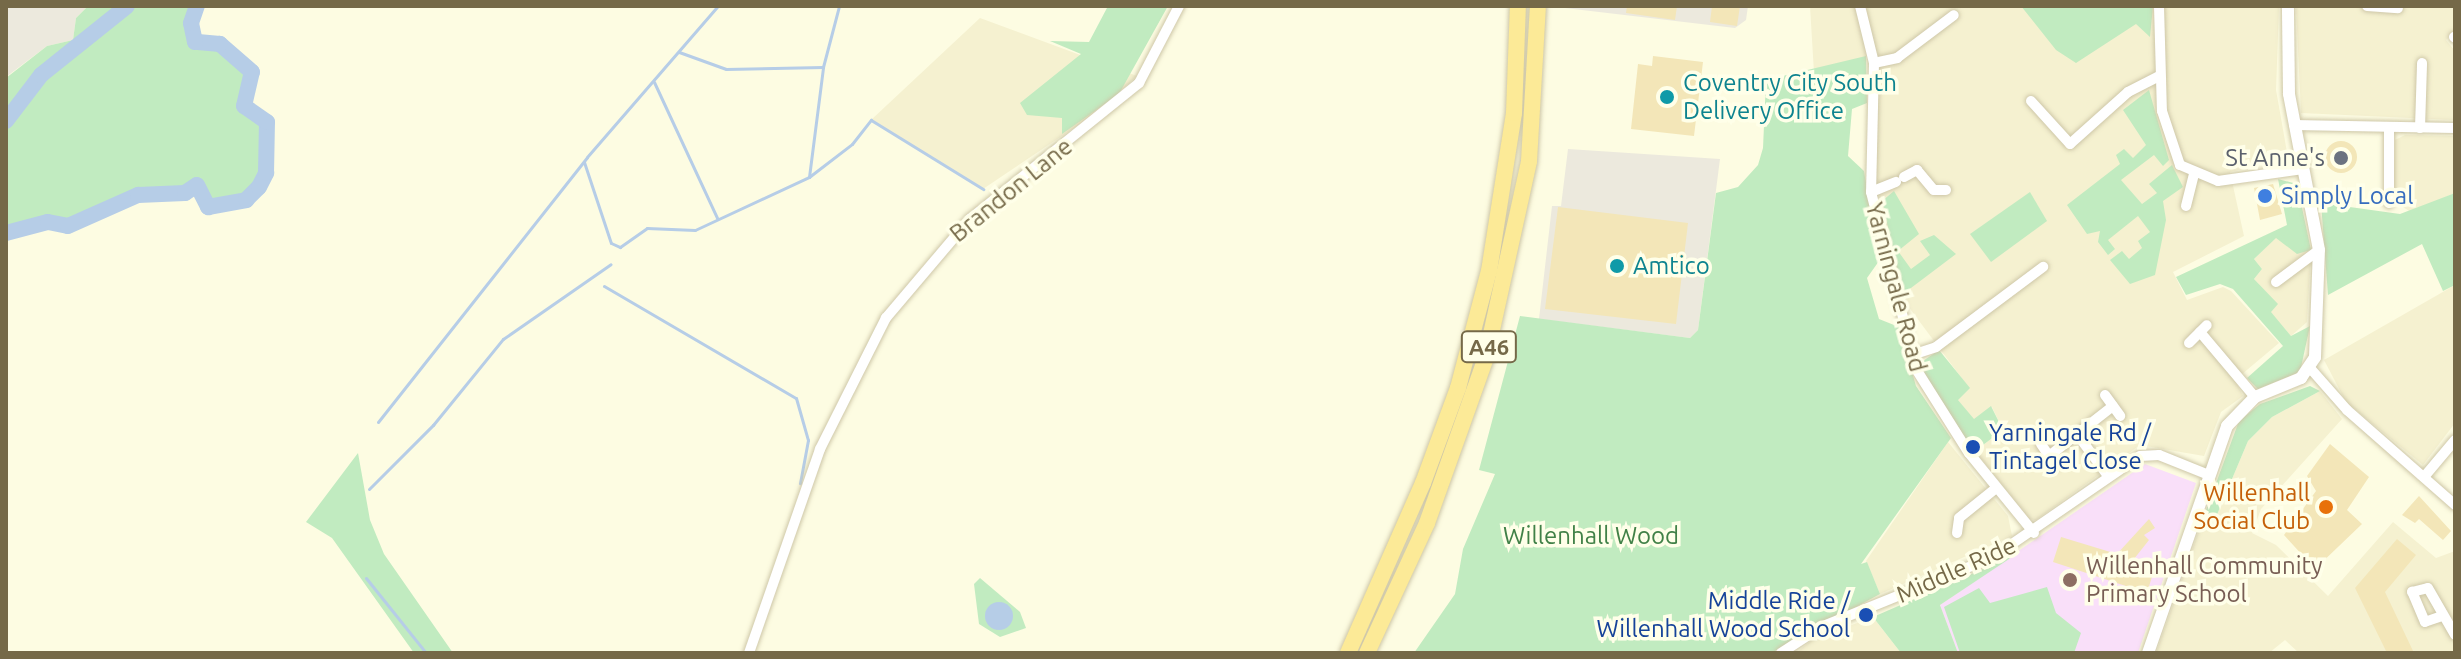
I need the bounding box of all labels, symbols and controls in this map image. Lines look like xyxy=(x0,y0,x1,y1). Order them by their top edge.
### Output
place label: Coventry City South Delivery Office xyxy=(1683,69,1897,125)
marker: Coventry City South Delivery Office xyxy=(1658,88,1676,106)
street label: Brandon Lane xyxy=(944,132,1078,248)
place label: St Anne's xyxy=(2225,144,2325,172)
marker: St Anne's xyxy=(2332,149,2350,167)
place label: Simply Local xyxy=(2281,182,2413,210)
marker: Simply Local xyxy=(2256,187,2274,205)
street label: Yarningale Road xyxy=(1860,199,1932,375)
place label: Amtico xyxy=(1633,252,1710,280)
marker: Amtico xyxy=(1608,257,1626,275)
road number: A46 xyxy=(1459,329,1519,365)
place label: Yarningale Rd / Tintagel Close xyxy=(1989,419,2151,475)
marker: Yarningale Rd / Tintagel Close xyxy=(1964,438,1982,456)
place label: Willenhall Social Club xyxy=(2194,479,2310,535)
marker: Willenhall Social Club xyxy=(2317,498,2335,516)
park label: Willenhall Wood xyxy=(1503,522,1679,550)
street label: Middle Ride xyxy=(1892,531,2020,609)
place label: Willenhall Community Primary School xyxy=(2086,552,2323,608)
marker: Willenhall Community Primary School xyxy=(2061,571,2079,589)
place label: Middle Ride / Willenhall Wood School xyxy=(1597,587,1850,643)
marker: Middle Ride / Willenhall Wood School xyxy=(1857,606,1875,624)

